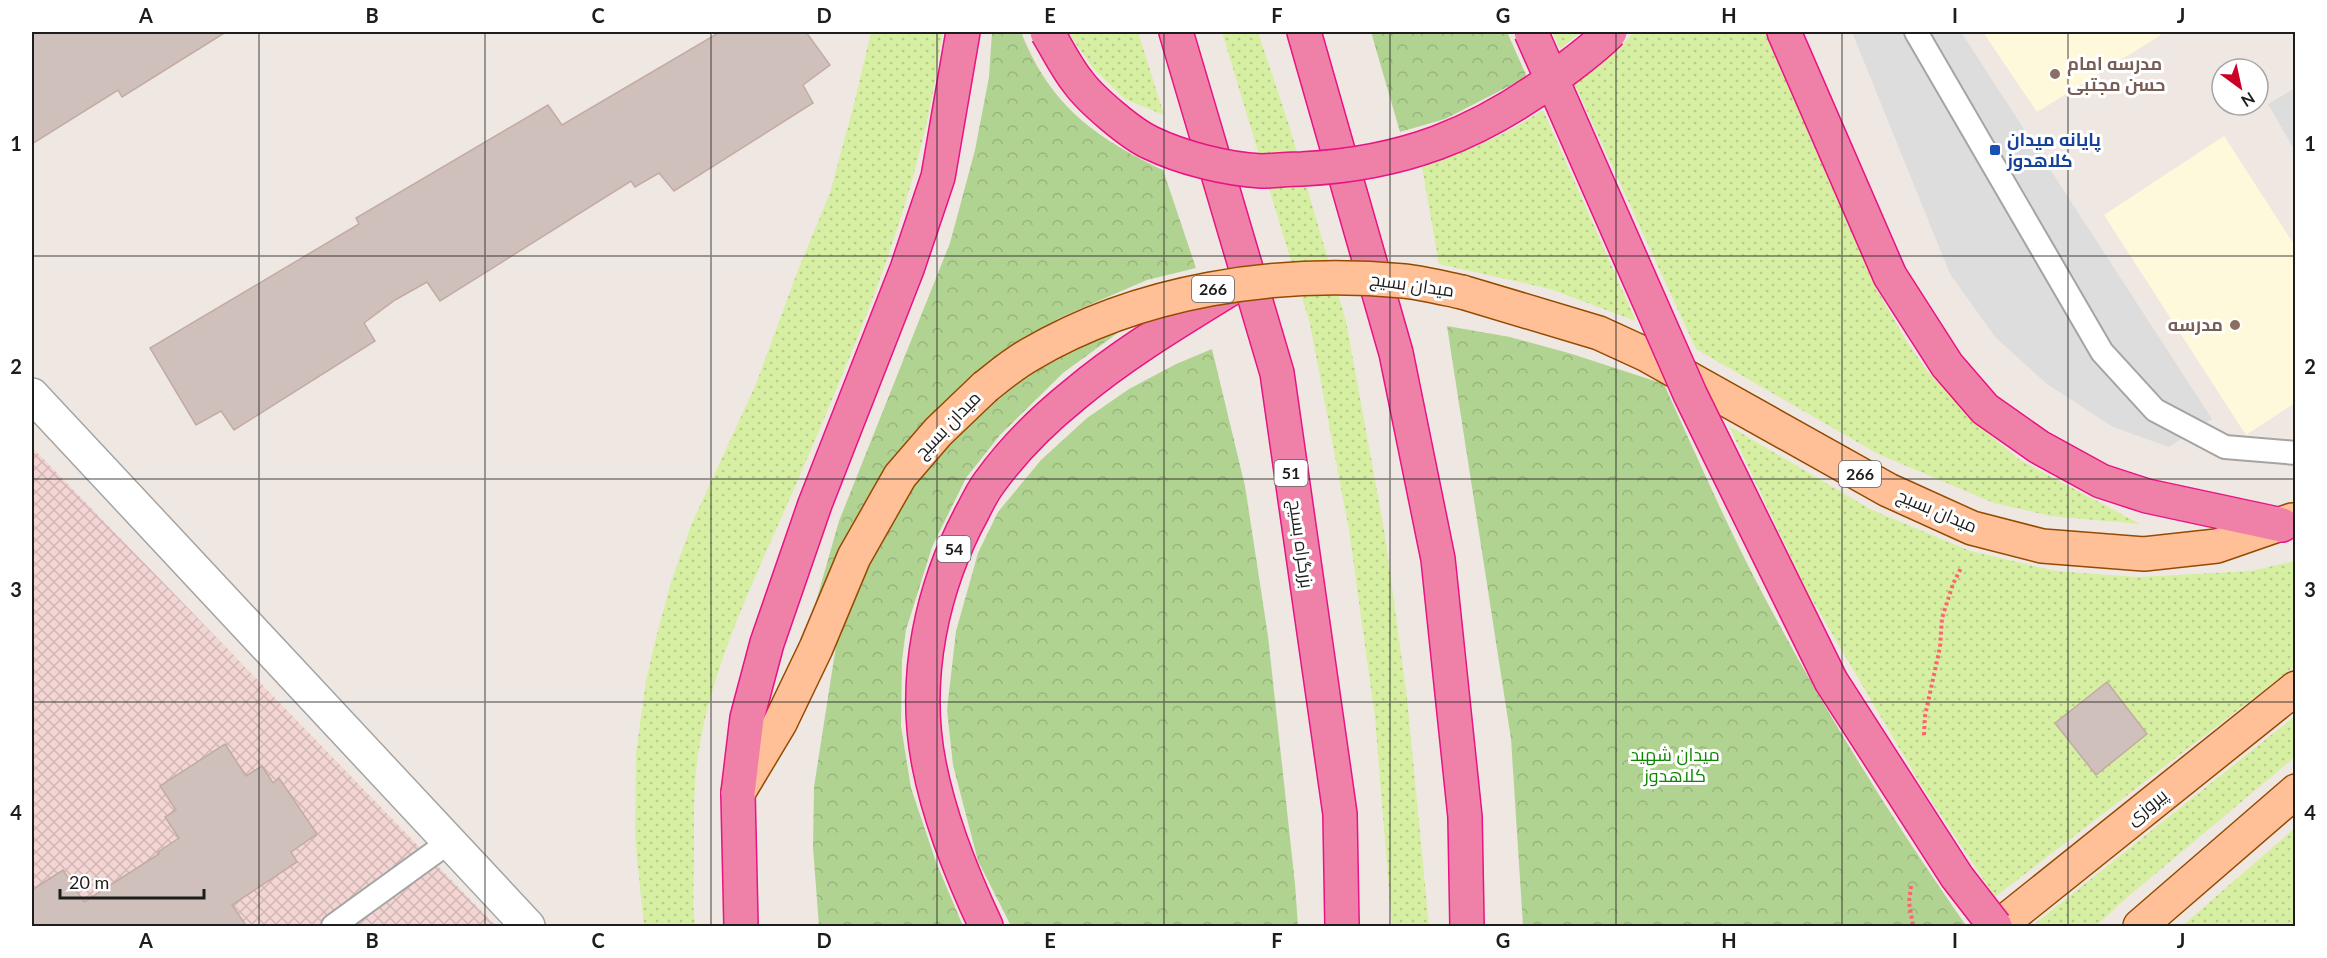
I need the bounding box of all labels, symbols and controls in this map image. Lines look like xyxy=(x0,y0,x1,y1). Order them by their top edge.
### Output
text: A xyxy=(138,3,153,27)
text: B xyxy=(365,3,379,27)
text: C xyxy=(591,3,605,27)
text: D xyxy=(816,3,832,27)
text: E xyxy=(1044,3,1056,27)
text: F xyxy=(1271,3,1283,27)
text: G xyxy=(1496,3,1510,27)
text: H xyxy=(1721,3,1737,27)
text: I xyxy=(1952,3,1958,27)
text: J xyxy=(2177,3,2185,27)
place label: مدرسه امام حسن مجتبی xyxy=(2067,52,2165,96)
north arrow xyxy=(2210,57,2270,117)
marker: مدرسه امام حسن مجتبی xyxy=(2048,67,2062,81)
text: N xyxy=(2238,89,2259,111)
place label: پایانه میدان کلاهدوز xyxy=(2006,128,2101,172)
text: 1 xyxy=(10,131,22,155)
text: 1 xyxy=(2304,131,2316,155)
marker: پایانه میدان کلاهدوز xyxy=(1988,143,2002,157)
street label: میدان بسیج xyxy=(1368,267,1456,303)
road number: 266 xyxy=(1192,276,1234,302)
place label: مدرسه xyxy=(2168,313,2223,335)
marker: مدرسه xyxy=(2228,318,2242,332)
text: 2 xyxy=(10,354,22,378)
text: 2 xyxy=(2304,354,2316,378)
street label: میدان بسیج xyxy=(910,386,986,464)
road number: 51 xyxy=(1274,460,1308,486)
road number: 266 xyxy=(1839,461,1881,487)
street label: میدان بسیج xyxy=(1893,483,1981,539)
street label: بزرگراه بسیج xyxy=(1283,498,1319,590)
road number: 54 xyxy=(938,536,970,562)
text: 3 xyxy=(10,577,22,601)
text: 3 xyxy=(2304,577,2316,601)
park label: میدان شهید کلاهدوز xyxy=(1630,743,1720,787)
street label: پیروزی xyxy=(2122,783,2173,831)
text: 4 xyxy=(10,800,22,824)
text: 4 xyxy=(2304,800,2316,824)
scale bar xyxy=(60,862,204,900)
text: 20 m xyxy=(69,871,109,893)
text: A xyxy=(138,928,153,952)
text: B xyxy=(365,928,379,952)
text: C xyxy=(591,928,605,952)
text: D xyxy=(816,928,832,952)
text: E xyxy=(1044,928,1056,952)
text: F xyxy=(1271,928,1283,952)
text: G xyxy=(1496,928,1510,952)
text: H xyxy=(1721,928,1737,952)
text: I xyxy=(1952,928,1958,952)
text: J xyxy=(2177,928,2185,952)

